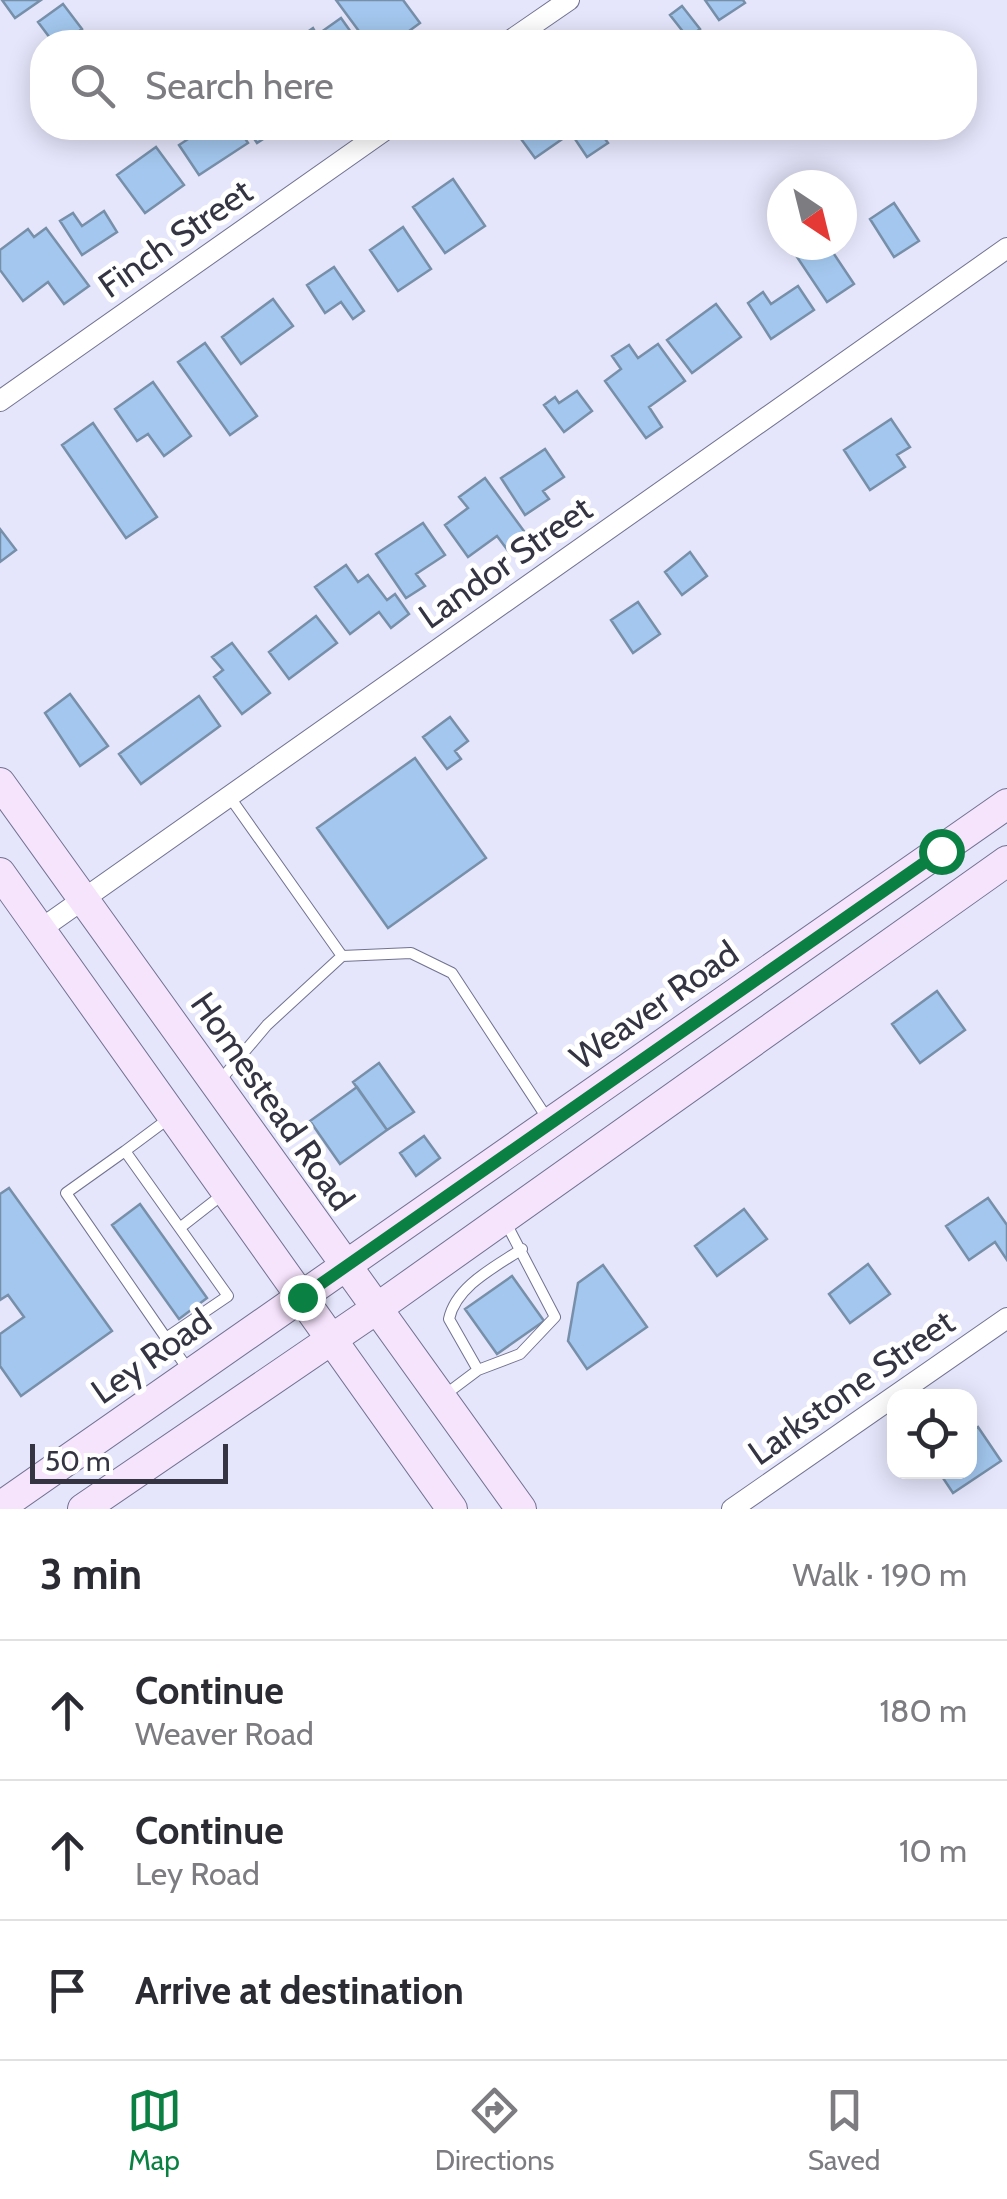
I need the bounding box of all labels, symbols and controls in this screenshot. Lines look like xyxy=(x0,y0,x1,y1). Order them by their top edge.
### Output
search box xyxy=(30,30,977,140)
icon: search xyxy=(65,58,120,113)
text: Search here xyxy=(145,62,334,109)
street label: Finch Street xyxy=(90,169,260,307)
north arrow xyxy=(767,170,857,260)
street label: Landor Street xyxy=(410,486,600,637)
route start xyxy=(919,829,965,875)
street label: Weaver Road xyxy=(562,931,746,1079)
street label: Homestead Road xyxy=(182,984,364,1218)
route end xyxy=(280,1275,326,1321)
street label: Ley Road xyxy=(83,1299,219,1413)
street label: Larkstone Street xyxy=(740,1300,963,1474)
map controls xyxy=(887,1389,977,1479)
button: locate xyxy=(887,1389,977,1479)
scale bar xyxy=(30,1439,228,1484)
text: 50 m xyxy=(45,1444,111,1478)
text: 3 min xyxy=(40,1548,142,1600)
text: Walk · 190 m xyxy=(793,1555,967,1594)
text: Continue xyxy=(135,1667,284,1714)
icon: ahead xyxy=(40,1683,95,1738)
text: 180 m xyxy=(880,1691,967,1730)
text: Weaver Road xyxy=(135,1714,314,1753)
text: Continue xyxy=(135,1807,284,1854)
icon: ahead xyxy=(40,1823,95,1878)
text: 10 m xyxy=(899,1831,967,1870)
text: Ley Road xyxy=(135,1854,260,1893)
icon: arrive xyxy=(40,1963,95,2018)
text: Arrive at destination xyxy=(135,1967,464,2014)
tab: Map xyxy=(127,2083,182,2177)
tab: Directions xyxy=(435,2083,554,2177)
tab: Saved xyxy=(808,2083,880,2177)

